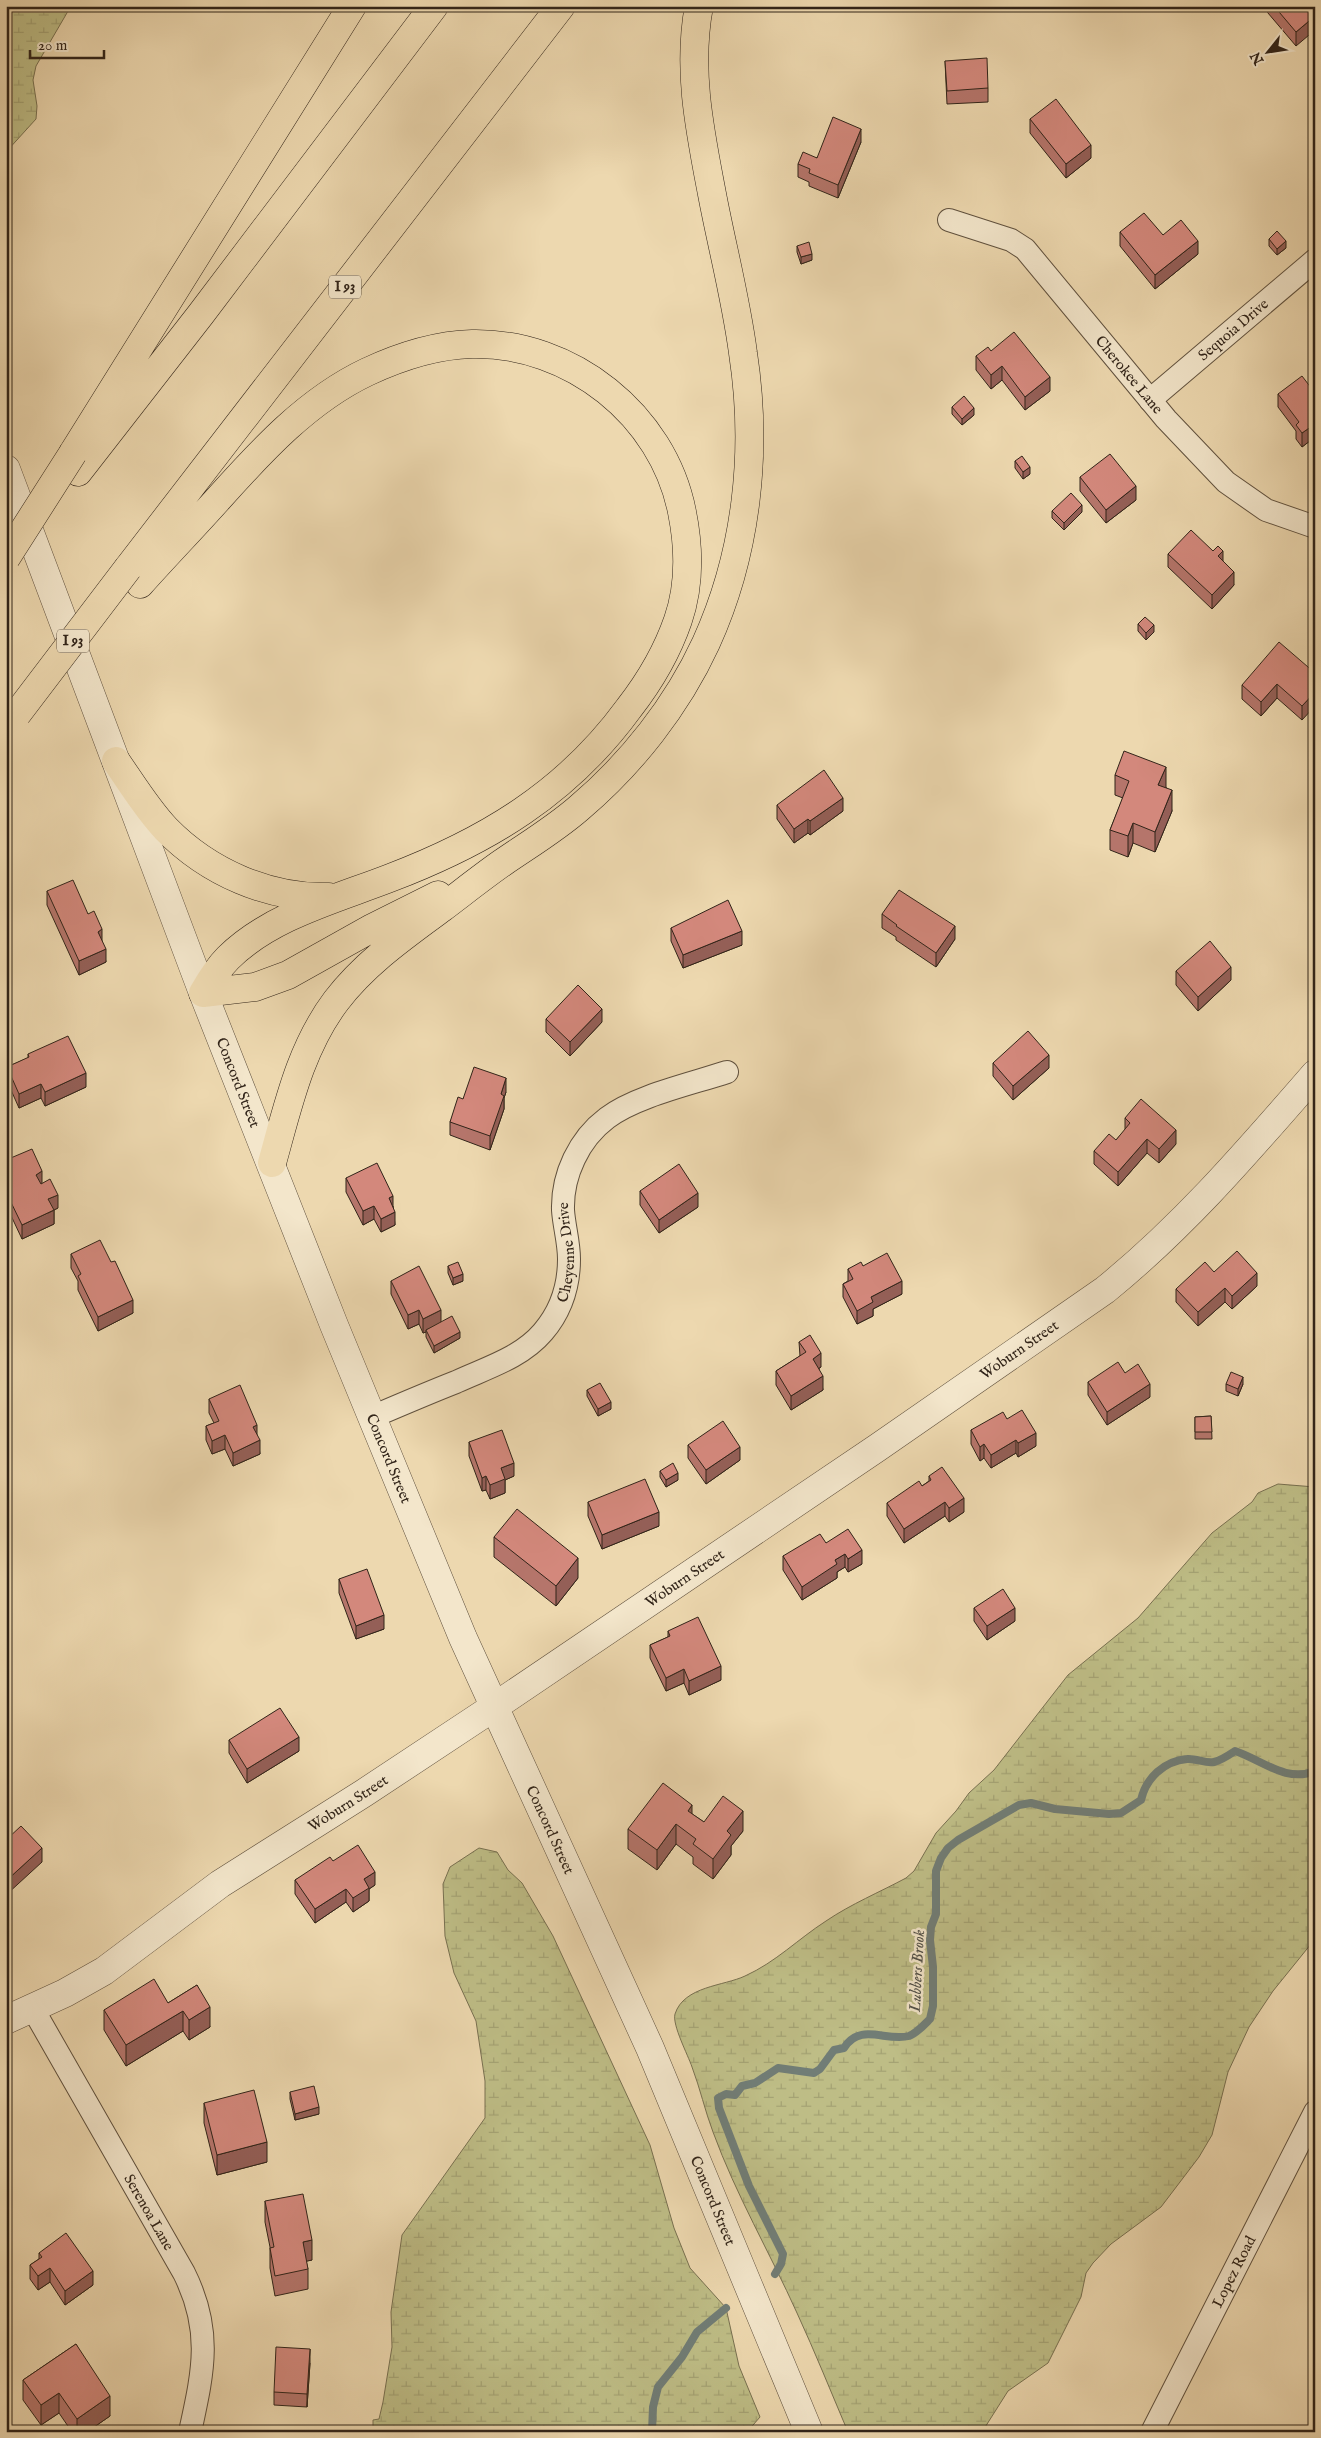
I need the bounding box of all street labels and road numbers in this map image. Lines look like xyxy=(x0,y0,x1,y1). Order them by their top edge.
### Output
road number: I 93 xyxy=(329,276,361,298)
street label: Sequoia Drive xyxy=(1194,294,1272,365)
street label: Cherokee Lane xyxy=(1091,332,1167,418)
road number: I 93 xyxy=(57,630,89,652)
street label: Concord Street xyxy=(212,1035,265,1130)
street label: Cheyenne Drive xyxy=(552,1202,579,1305)
street label: Woburn Street xyxy=(976,1316,1062,1383)
street label: Concord Street xyxy=(362,1411,416,1506)
street label: Woburn Street xyxy=(641,1545,728,1612)
street label: Woburn Street xyxy=(304,1770,392,1836)
street label: Concord Street xyxy=(522,1782,579,1877)
street label: Concord Street xyxy=(686,2153,740,2248)
street label: Serenoa Lane xyxy=(120,2171,179,2254)
street label: Lopez Road xyxy=(1208,2232,1260,2311)

